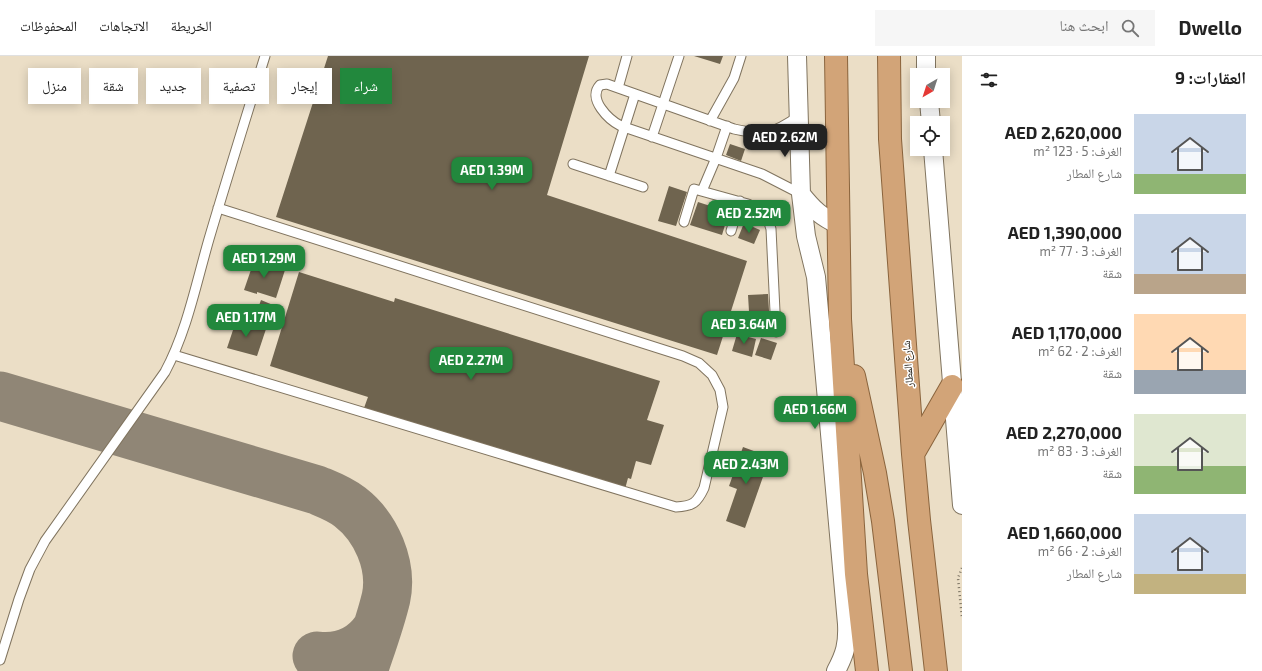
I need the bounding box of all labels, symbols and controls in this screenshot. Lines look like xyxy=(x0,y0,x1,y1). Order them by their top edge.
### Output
search box xyxy=(875,10,1155,46)
text: ابحث هنا xyxy=(1059,16,1109,34)
text: Dwello xyxy=(1179,16,1242,39)
text: المحفوظات xyxy=(20,17,77,34)
text: الاتجاهات xyxy=(99,17,149,34)
text: الخريطة xyxy=(171,17,212,34)
icon: search xyxy=(1119,17,1141,39)
text: العقارات: 9 xyxy=(1175,67,1246,87)
chip: منزل xyxy=(28,68,81,104)
chip: شقة xyxy=(89,68,138,104)
chip: جديد xyxy=(146,68,201,104)
chip: تصفية xyxy=(209,68,269,104)
chip: إيجار xyxy=(277,68,332,104)
chip: شراء xyxy=(340,68,392,104)
north arrow xyxy=(910,68,950,108)
map controls xyxy=(910,68,950,156)
icon: filters xyxy=(978,69,1000,91)
button: locate xyxy=(910,116,950,156)
text: AED 2,620,000 xyxy=(1005,122,1122,142)
pin: AED 2.62M xyxy=(739,124,831,158)
text: AED 2.62M xyxy=(752,129,818,145)
icon: home xyxy=(1166,130,1214,178)
text: الغرف: 5 · 123 m² xyxy=(1033,143,1122,159)
pin: AED 1.39M xyxy=(446,157,538,191)
text: AED 1.39M xyxy=(460,162,524,178)
text: شارع المطار xyxy=(1067,165,1122,181)
pin: AED 2.52M xyxy=(703,200,795,234)
text: AED 2.52M xyxy=(716,205,782,221)
text: AED 1,390,000 xyxy=(1008,222,1122,242)
icon: home xyxy=(1166,230,1214,278)
text: الغرف: 3 · 77 m² xyxy=(1039,243,1122,259)
pin: AED 1.29M xyxy=(218,245,310,279)
text: AED 1.29M xyxy=(232,250,296,266)
text: شقة xyxy=(1103,265,1122,281)
pin: AED 1.17M xyxy=(200,304,292,338)
text: AED 1.17M xyxy=(216,309,276,325)
pin: AED 3.64M xyxy=(698,311,790,345)
text: AED 3.64M xyxy=(711,316,777,332)
text: AED 1,170,000 xyxy=(1012,322,1122,342)
icon: home xyxy=(1166,330,1214,378)
street label: شارع المطار xyxy=(899,340,916,389)
text: الغرف: 2 · 62 m² xyxy=(1038,343,1122,359)
pin: AED 2.27M xyxy=(425,347,517,381)
text: AED 2.27M xyxy=(439,352,503,368)
text: شقة xyxy=(1103,365,1122,381)
pin: AED 1.66M xyxy=(769,396,861,430)
text: AED 1.66M xyxy=(783,401,847,417)
text: AED 2,270,000 xyxy=(1006,422,1122,442)
icon: home xyxy=(1166,430,1214,478)
text: الغرف: 3 · 83 m² xyxy=(1038,443,1122,459)
pin: AED 2.43M xyxy=(700,451,792,485)
text: AED 2.43M xyxy=(713,456,779,472)
text: شقة xyxy=(1103,465,1122,481)
text: AED 1,660,000 xyxy=(1007,522,1122,542)
icon: home xyxy=(1166,530,1214,578)
text: الغرف: 2 · 66 m² xyxy=(1038,543,1122,559)
text: شارع المطار xyxy=(1067,565,1122,581)

